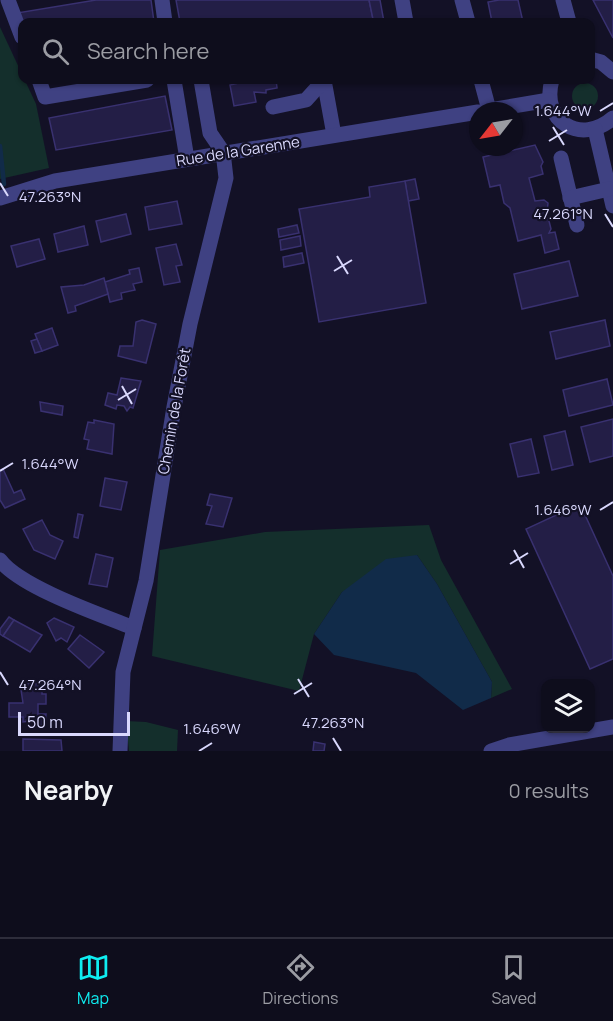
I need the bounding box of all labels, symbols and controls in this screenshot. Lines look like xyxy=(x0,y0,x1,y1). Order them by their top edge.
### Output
search box xyxy=(18,18,595,84)
icon: search xyxy=(39,35,72,68)
text: Search here xyxy=(87,36,209,66)
text: 1.644°W xyxy=(535,100,591,121)
north arrow xyxy=(469,102,523,156)
street label: Rue de la Garenne xyxy=(175,131,302,171)
text: 47.263°N xyxy=(19,186,81,207)
text: 47.261°N xyxy=(533,203,593,224)
street label: Chemin de la Forêt xyxy=(153,346,195,476)
text: 1.644°W xyxy=(22,453,78,474)
text: 1.646°W xyxy=(534,499,592,520)
text: 47.264°N xyxy=(19,674,81,695)
map controls xyxy=(541,679,595,733)
button: layers xyxy=(541,679,595,733)
scale bar xyxy=(18,709,130,736)
text: 50 m xyxy=(27,711,63,733)
text: 47.263°N xyxy=(302,712,364,733)
text: 1.646°W xyxy=(183,718,241,739)
text: Nearby xyxy=(24,772,113,808)
text: 0 results xyxy=(509,777,589,804)
tab: Map xyxy=(77,951,110,1009)
tab: Directions xyxy=(263,951,338,1009)
tab: Saved xyxy=(491,951,536,1009)

